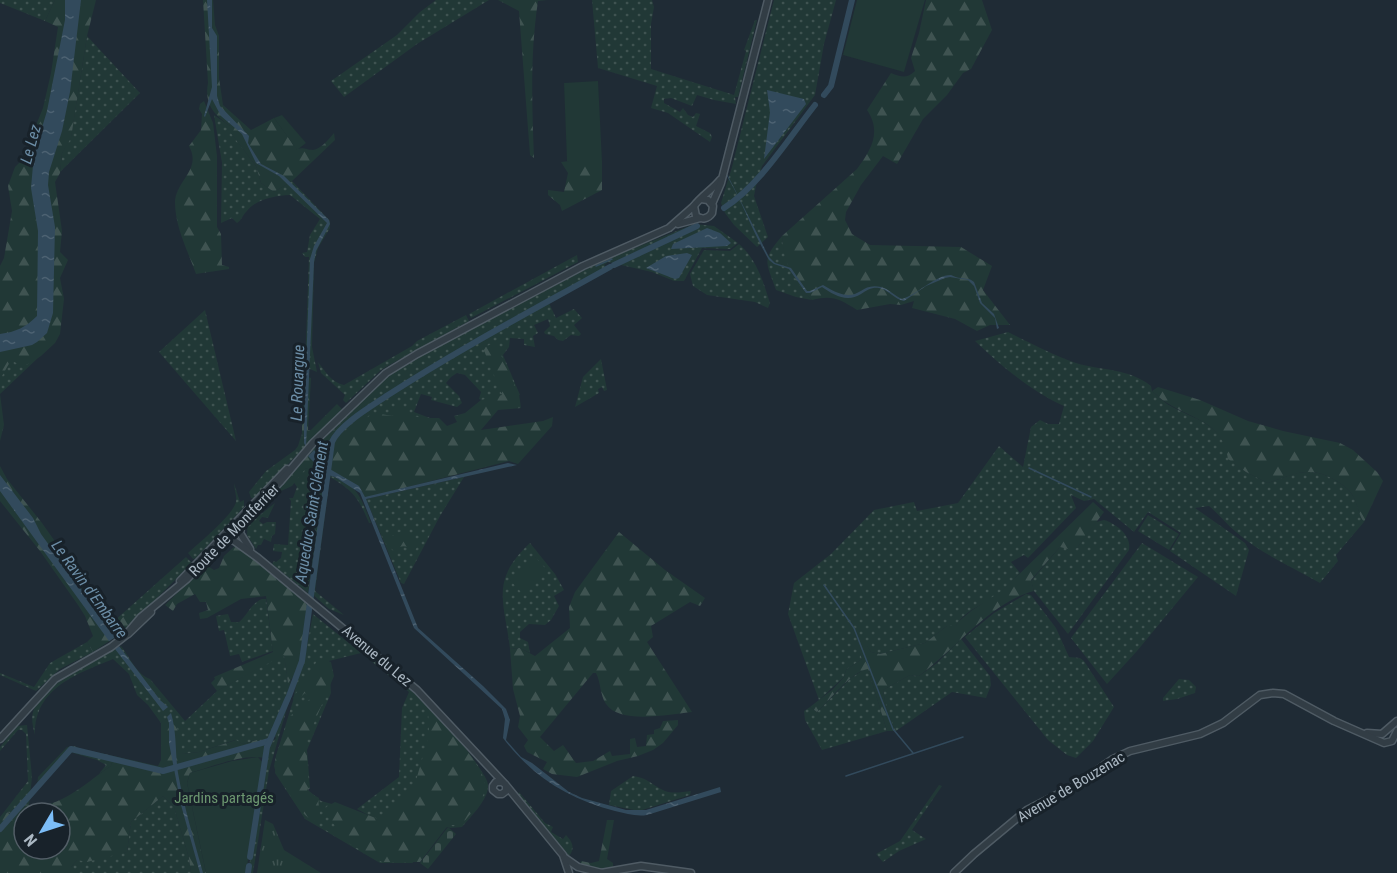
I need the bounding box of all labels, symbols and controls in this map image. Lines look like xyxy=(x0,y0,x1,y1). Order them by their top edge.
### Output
water label: Le Lez xyxy=(16,122,45,166)
water label: Le Rouargue xyxy=(287,345,308,421)
water label: Aqueduc Saint-Clément xyxy=(291,439,332,585)
street label: Route de Montferrier xyxy=(185,480,283,580)
water label: Le Ravin d'Embarre xyxy=(48,537,132,642)
street label: Avenue du Lez xyxy=(338,622,416,690)
street label: Avenue de Bouzenac xyxy=(1014,748,1128,826)
park label: Jardins partagés xyxy=(174,789,274,807)
north arrow xyxy=(12,801,72,861)
text: N xyxy=(20,830,41,850)

